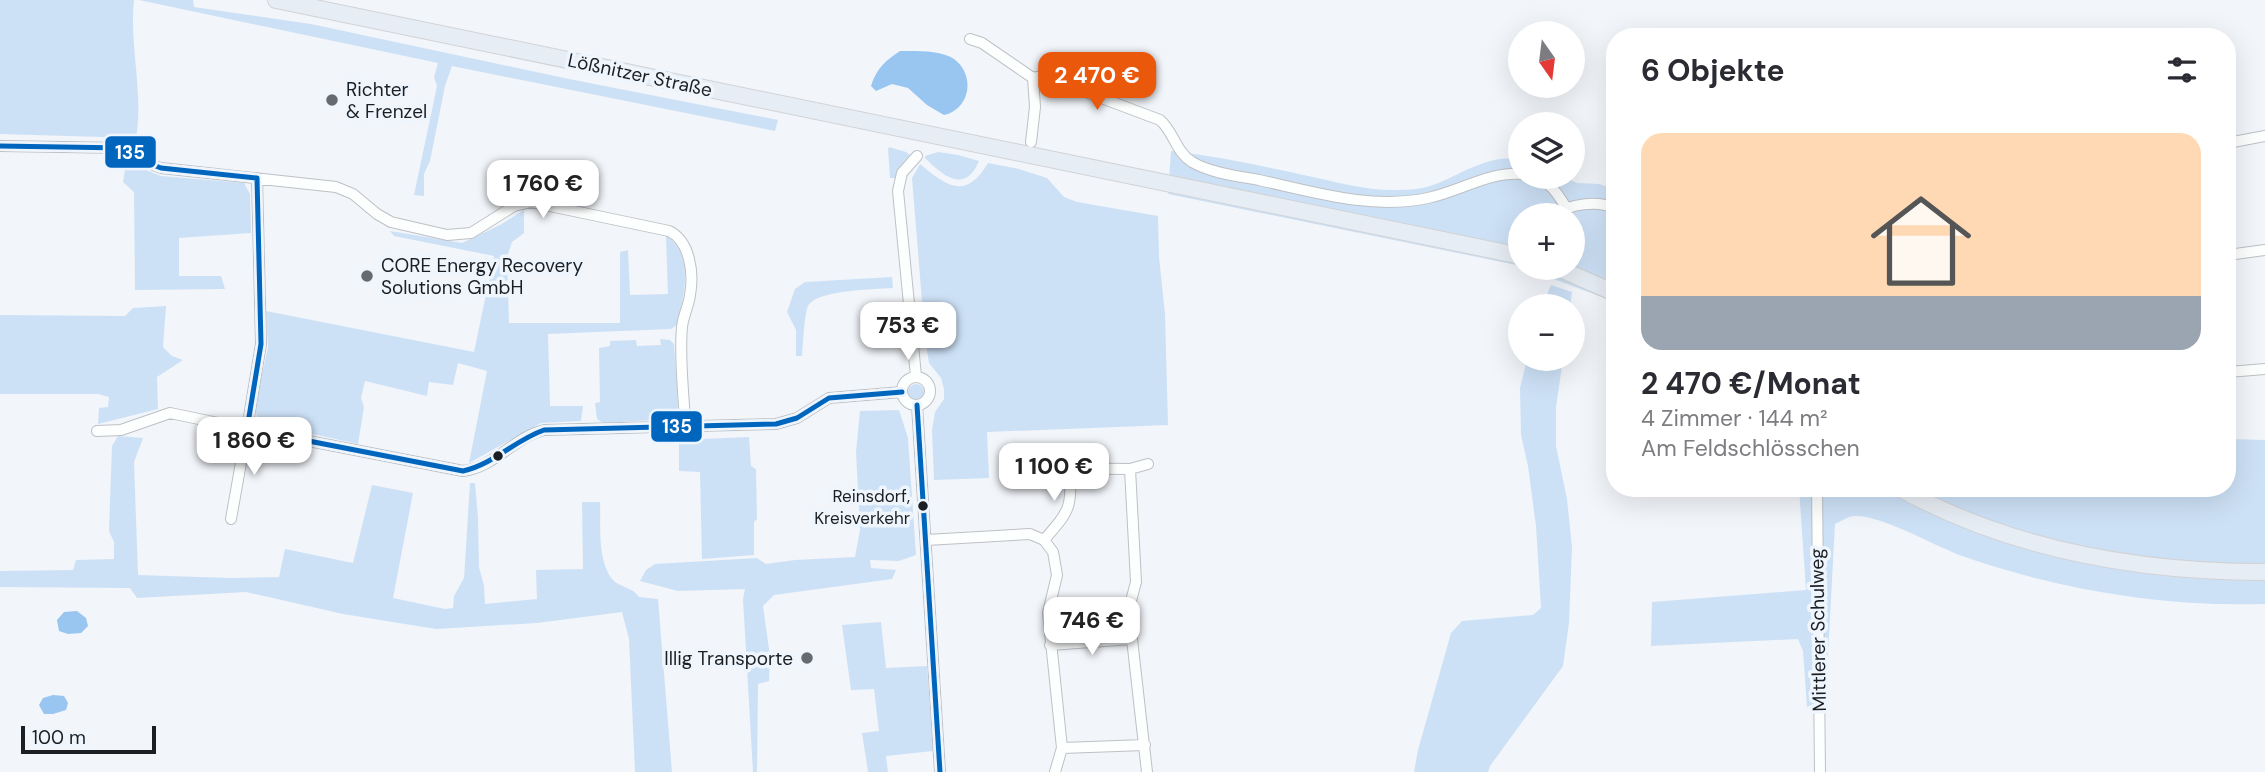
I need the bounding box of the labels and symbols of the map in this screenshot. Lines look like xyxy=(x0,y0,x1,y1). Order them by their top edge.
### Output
north arrow xyxy=(1508,21,1586,98)
street label: Lößnitzer Straße xyxy=(566,48,714,102)
pin: 2 470 € xyxy=(1032,52,1162,112)
place label: Richter & Frenzel xyxy=(346,77,427,124)
marker: Richter & Frenzel xyxy=(324,92,340,108)
line badge: 135 xyxy=(104,135,157,169)
text: 135 xyxy=(115,140,145,165)
pin: 1 760 € xyxy=(478,160,608,220)
place label: CORE Energy Recovery Solutions GmbH xyxy=(381,253,583,300)
marker: CORE Energy Recovery Solutions GmbH xyxy=(359,268,375,284)
pin: 753 € xyxy=(859,302,957,362)
line badge: 135 xyxy=(650,410,703,443)
text: 135 xyxy=(662,414,692,439)
pin: 1 860 € xyxy=(189,418,319,477)
pin: 1 100 € xyxy=(989,444,1119,503)
unlabelled marker xyxy=(491,449,505,463)
place label: Reinsdorf, Kreisverkehr xyxy=(814,485,910,529)
marker: Reinsdorf, Kreisverkehr xyxy=(916,499,930,513)
street label: Mittlerer Schulweg xyxy=(1804,548,1832,712)
pin: 746 € xyxy=(1043,598,1141,657)
place label: Illig Transporte xyxy=(664,646,793,671)
marker: Illig Transporte xyxy=(799,650,815,666)
scale bar xyxy=(21,723,156,755)

